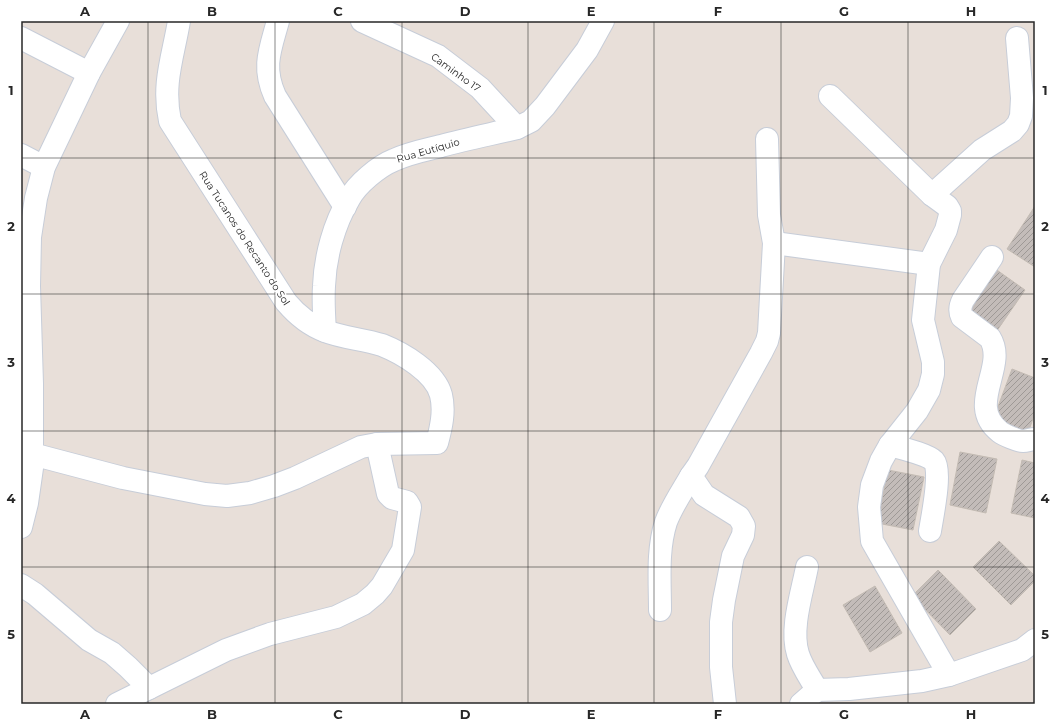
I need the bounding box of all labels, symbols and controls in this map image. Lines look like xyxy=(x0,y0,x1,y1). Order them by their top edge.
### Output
text: A xyxy=(79,3,91,19)
text: B xyxy=(207,3,217,19)
text: C xyxy=(333,3,343,19)
text: D xyxy=(460,3,471,19)
text: E xyxy=(587,3,596,19)
text: F xyxy=(714,3,722,19)
text: G xyxy=(839,3,849,19)
text: H xyxy=(966,3,976,19)
street label: Caminho 17 xyxy=(428,50,483,95)
text: 1 xyxy=(8,82,14,98)
text: 1 xyxy=(1042,82,1048,98)
street label: Rua Eutíquio xyxy=(395,135,461,166)
street label: Rua Tucanos do Recanto do Sol xyxy=(196,169,293,308)
text: 2 xyxy=(7,218,15,234)
text: 2 xyxy=(1041,218,1049,234)
text: 3 xyxy=(6,354,15,370)
text: 3 xyxy=(1040,354,1049,370)
text: 4 xyxy=(7,490,16,506)
text: 4 xyxy=(1041,490,1050,506)
text: 5 xyxy=(7,626,15,642)
text: 5 xyxy=(1041,626,1049,642)
text: A xyxy=(79,706,91,722)
text: B xyxy=(207,706,217,722)
text: C xyxy=(333,706,343,722)
text: D xyxy=(460,706,471,722)
text: E xyxy=(587,706,596,722)
text: F xyxy=(714,706,722,722)
text: G xyxy=(839,706,849,722)
text: H xyxy=(966,706,976,722)

